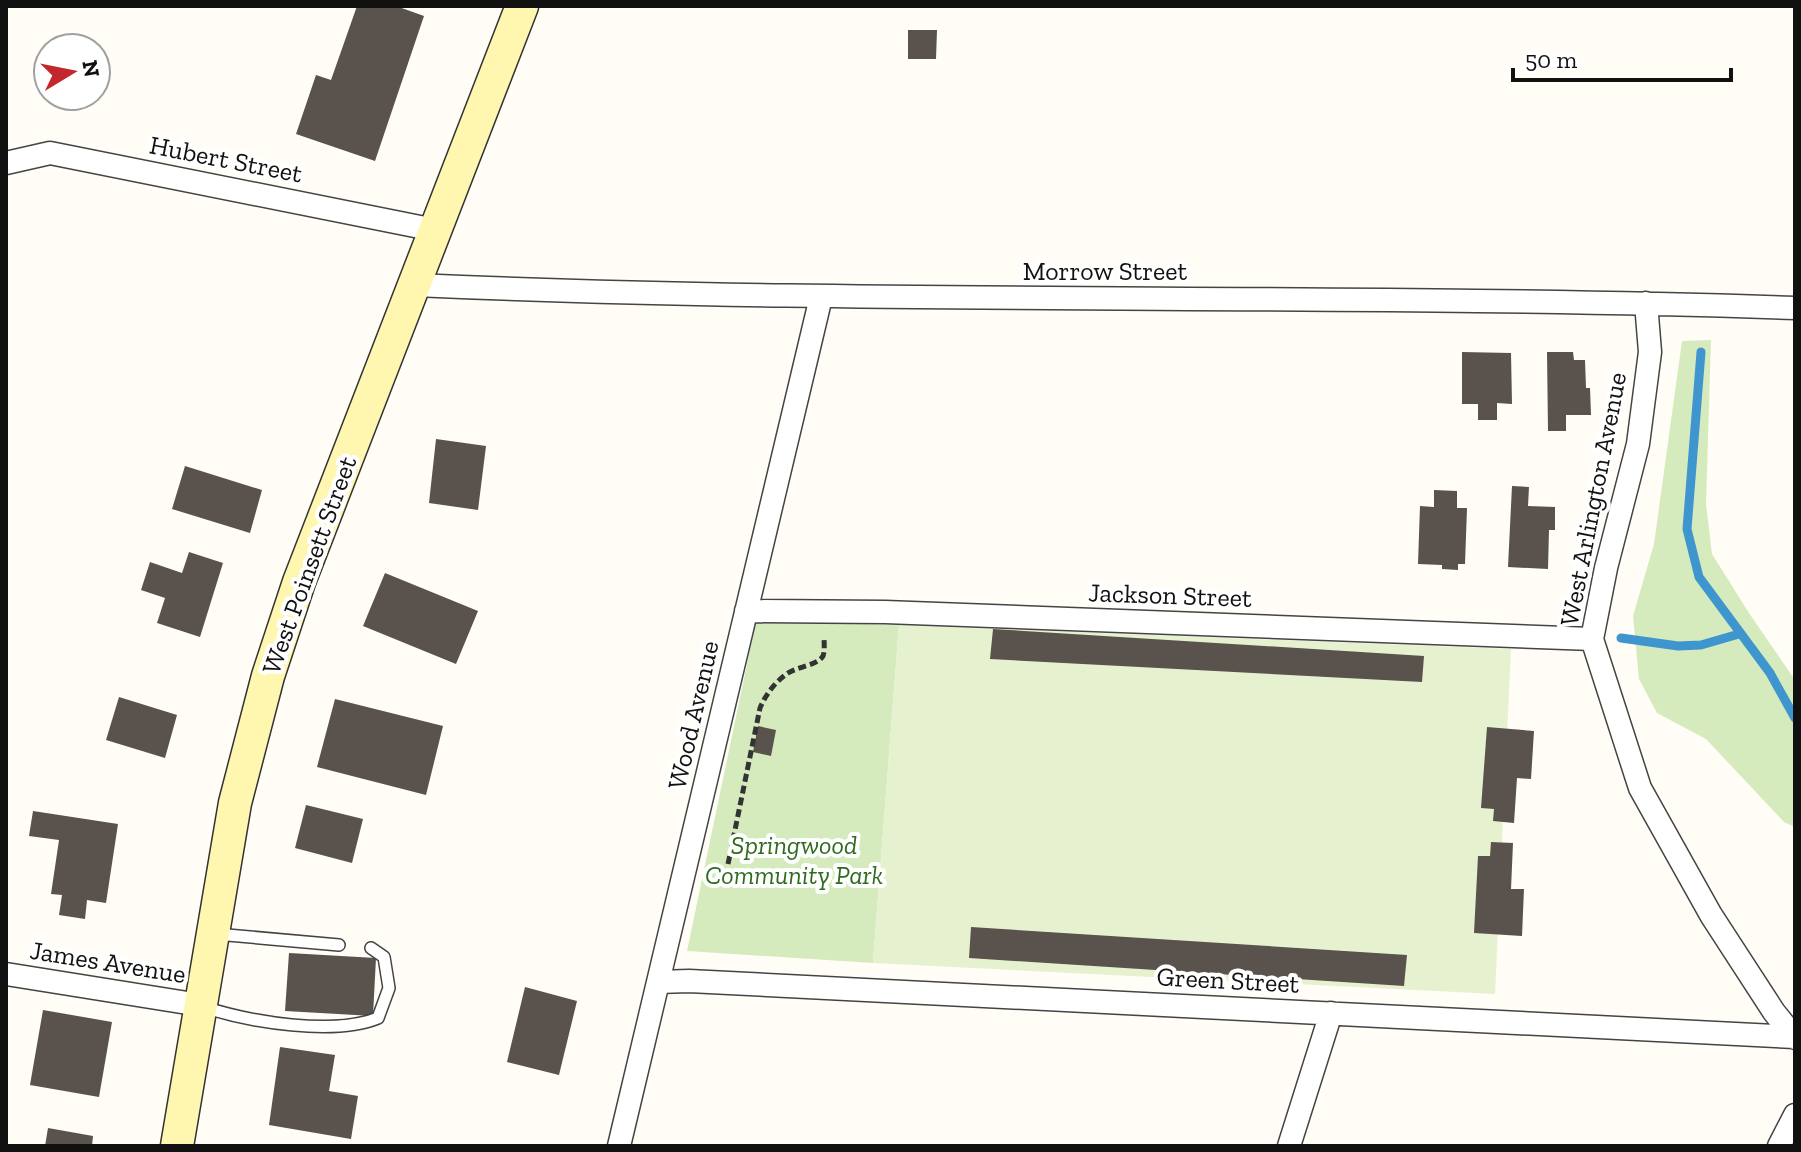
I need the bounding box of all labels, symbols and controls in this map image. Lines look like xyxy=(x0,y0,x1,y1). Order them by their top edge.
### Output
north arrow xyxy=(32,32,112,112)
scale bar xyxy=(1513,32,1731,82)
text: 50 m xyxy=(1525,45,1578,74)
text: N xyxy=(76,58,106,79)
street label: Hubert Street xyxy=(147,129,305,190)
street label: Morrow Street xyxy=(1023,255,1188,287)
street label: West Arlington Avenue xyxy=(1553,369,1633,629)
street label: West Poinsett Street xyxy=(255,451,363,678)
street label: Jackson Street xyxy=(1088,576,1253,614)
street label: Wood Avenue xyxy=(660,638,726,792)
park label: Springwood Community Park xyxy=(705,829,883,891)
street label: James Avenue xyxy=(28,934,188,990)
street label: Green Street xyxy=(1156,960,1300,1000)

